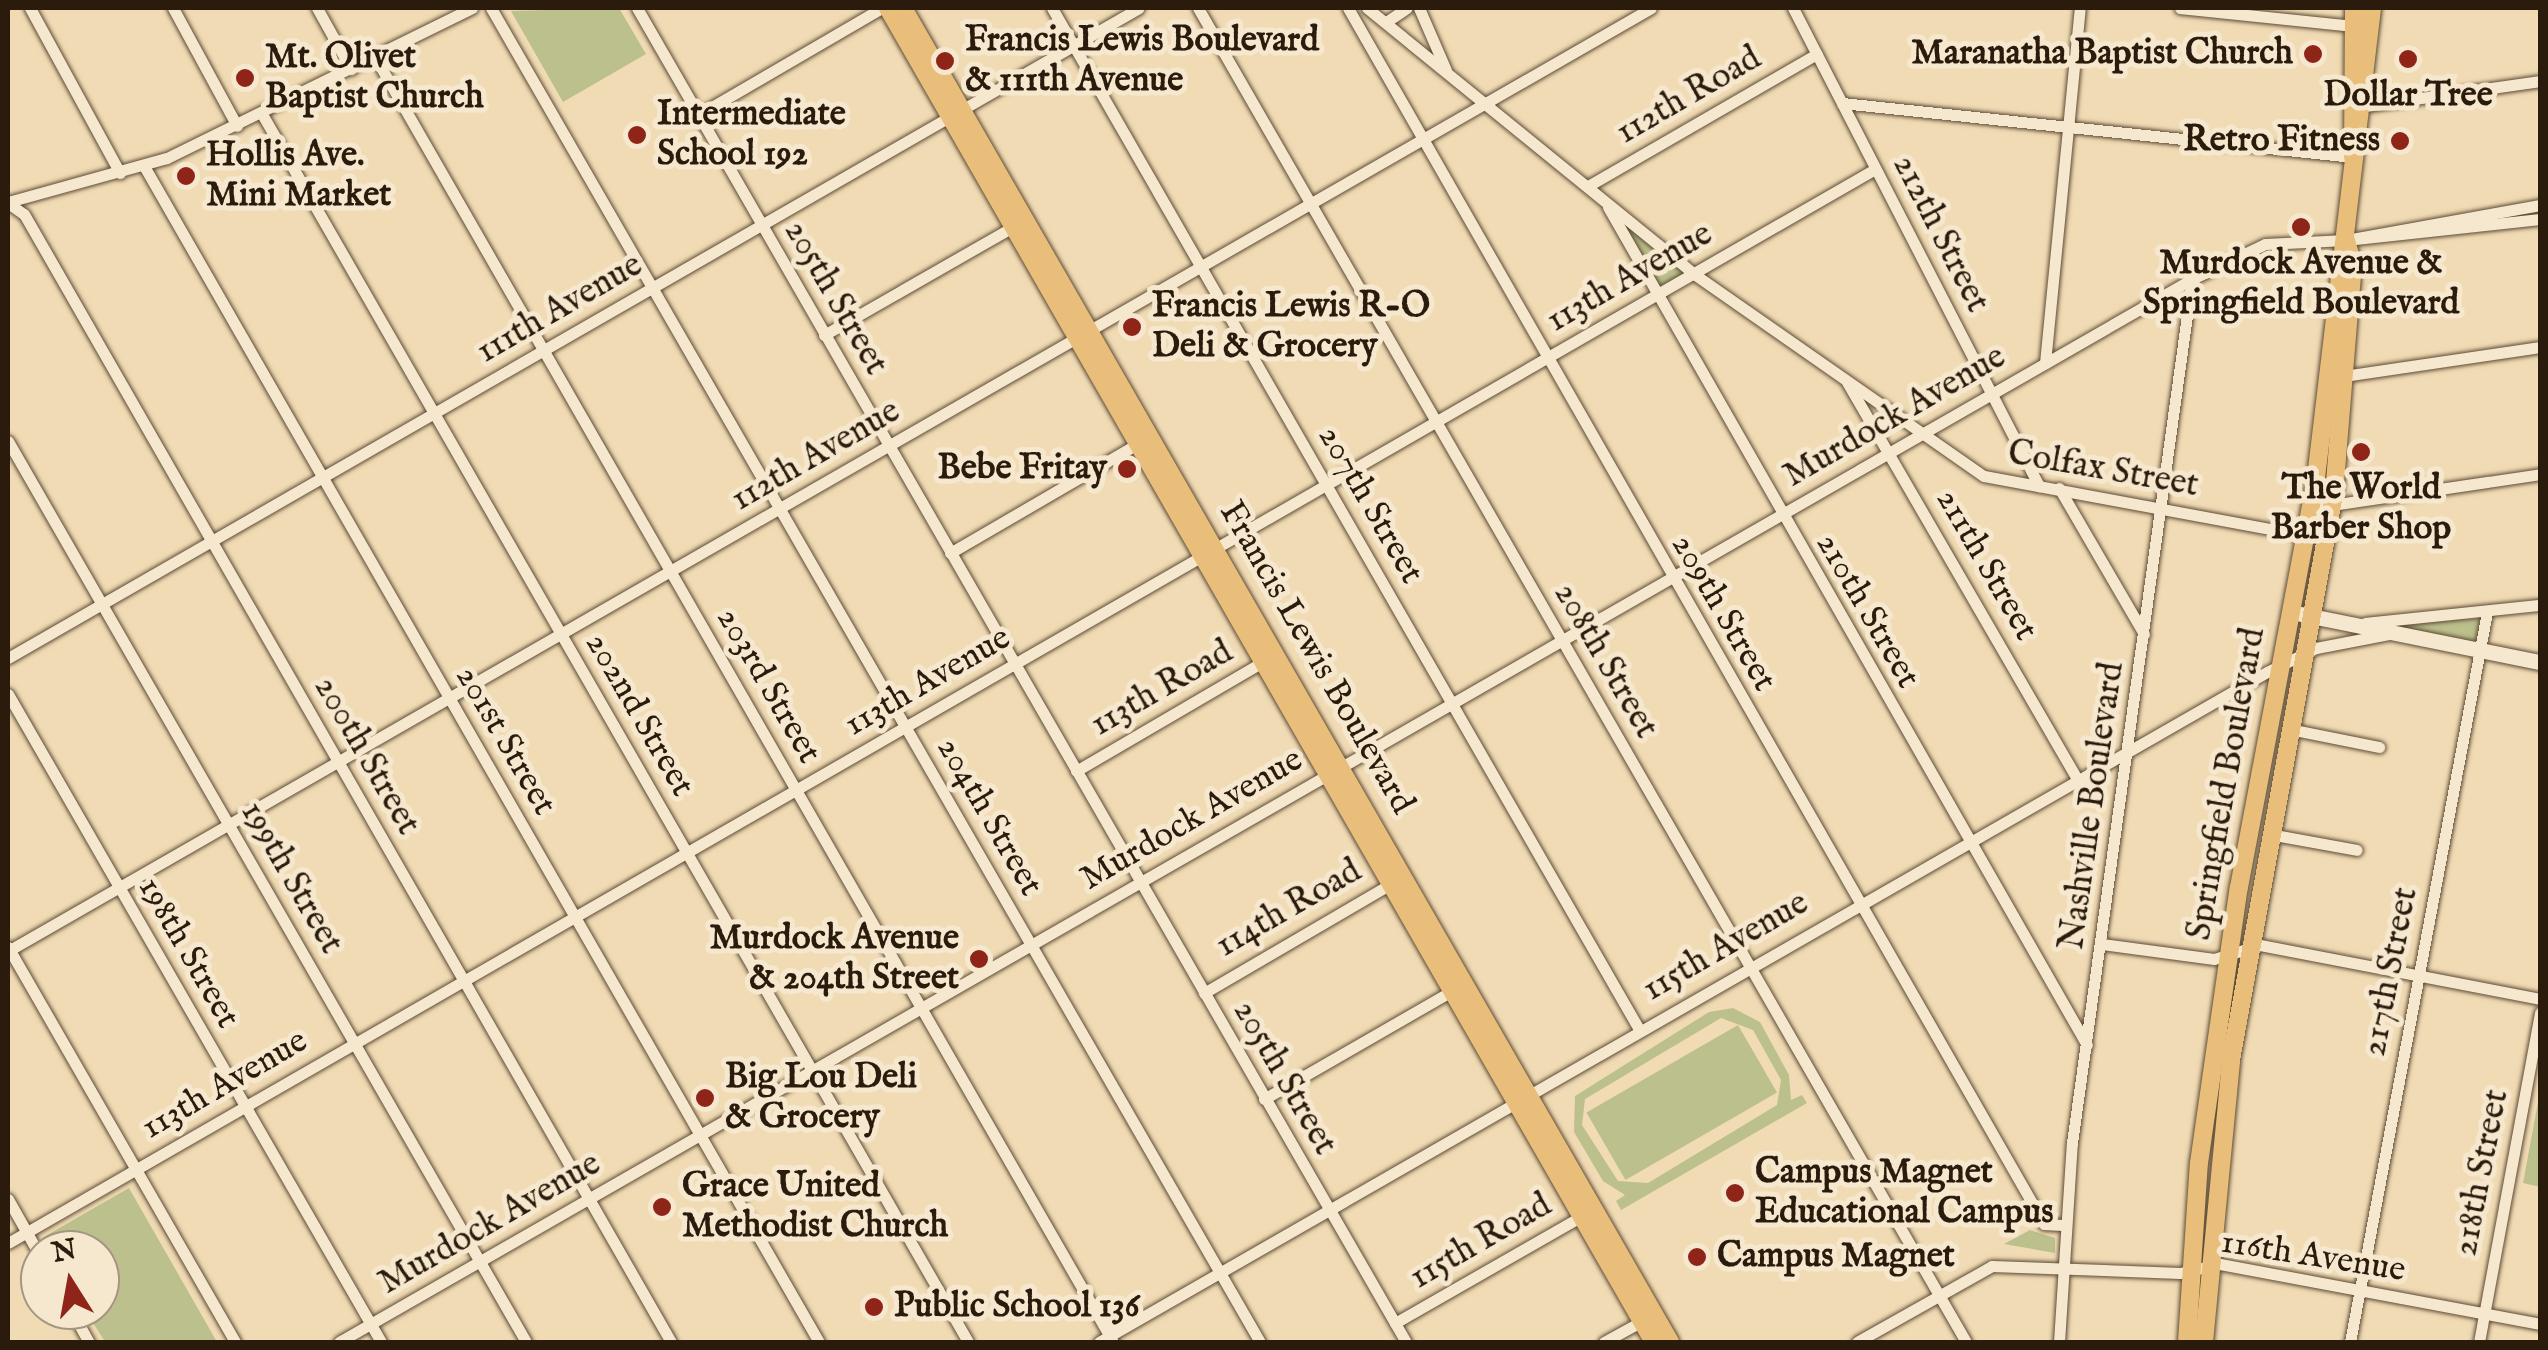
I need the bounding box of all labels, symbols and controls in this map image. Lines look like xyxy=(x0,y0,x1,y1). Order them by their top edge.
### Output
place label: Francis Lewis Boulevard & 111th Avenue xyxy=(965,20,1319,102)
place label: Maranatha Baptist Church xyxy=(1911,33,2293,75)
place label: Mt. Olivet Baptist Church xyxy=(265,37,484,119)
street label: 112th Road xyxy=(1609,38,1769,154)
marker: Maranatha Baptist Church xyxy=(2302,43,2324,65)
marker: Dollar Tree xyxy=(2397,48,2419,70)
marker: Francis Lewis Boulevard & 111th Avenue xyxy=(934,50,956,72)
marker: Mt. Olivet Baptist Church xyxy=(234,67,256,89)
place label: Dollar Tree xyxy=(2323,75,2493,117)
place label: Intermediate School 192 xyxy=(657,94,846,176)
place label: Retro Fitness xyxy=(2183,120,2380,162)
marker: Intermediate School 192 xyxy=(626,124,648,146)
marker: Retro Fitness xyxy=(2389,130,2411,152)
place label: Hollis Ave. Mini Market xyxy=(206,135,391,217)
street label: 212th Street xyxy=(1882,148,1998,320)
marker: Hollis Ave. Mini Market xyxy=(175,165,197,187)
street label: 205th Street xyxy=(774,213,896,383)
street label: 113th Avenue xyxy=(1540,214,1720,342)
marker: Murdock Avenue & Springfield Boulevard xyxy=(2290,216,2312,238)
place label: Murdock Avenue & Springfield Boulevard xyxy=(2143,243,2459,325)
street label: 111th Avenue xyxy=(470,245,650,373)
place label: Francis Lewis R-O Deli & Grocery xyxy=(1152,286,1430,368)
marker: Francis Lewis R-O Deli & Grocery xyxy=(1121,316,1143,338)
street label: Murdock Avenue xyxy=(1777,336,2013,498)
street label: 112th Avenue xyxy=(724,391,908,521)
street label: 207th Street xyxy=(1308,419,1432,591)
street label: Colfax Street xyxy=(2004,433,2202,507)
marker: The World Barber Shop xyxy=(2350,441,2372,463)
place label: Bebe Fritay xyxy=(937,448,1107,490)
marker: Bebe Fritay xyxy=(1116,458,1138,480)
place label: The World Barber Shop xyxy=(2271,468,2451,550)
street label: 211th Street xyxy=(1926,482,2046,648)
street label: Francis Lewis Boulevard xyxy=(1209,494,1423,822)
street label: 210th Street xyxy=(1806,526,1928,696)
street label: 209th Street xyxy=(1661,527,1785,699)
street label: 208th Street xyxy=(1544,576,1666,746)
street label: 203rd Street xyxy=(707,601,829,771)
street label: 113th Avenue xyxy=(838,618,1018,746)
street label: Springfield Boulevard xyxy=(2179,625,2275,943)
street label: 202nd Street xyxy=(575,626,703,804)
street label: 113th Road xyxy=(1084,632,1240,746)
street label: 201st Street xyxy=(445,659,565,823)
street label: Nashville Boulevard xyxy=(2052,659,2134,953)
street label: 200th Street xyxy=(304,669,428,843)
street label: 204th Street xyxy=(927,730,1051,904)
street label: Murdock Avenue xyxy=(1074,739,1310,901)
street label: 199th Street xyxy=(231,794,351,962)
street label: 114th Road xyxy=(1209,851,1369,967)
street label: 198th Street xyxy=(128,870,248,1036)
street label: 115th Avenue xyxy=(1636,883,1816,1011)
street label: 217th Street xyxy=(2354,884,2428,1060)
place label: Murdock Avenue & 204th Street xyxy=(710,918,959,1000)
marker: Murdock Avenue & 204th Street xyxy=(968,948,990,970)
street label: 205th Street xyxy=(1223,993,1345,1163)
street label: 113th Avenue xyxy=(135,1021,315,1149)
place label: Big Lou Deli & Grocery xyxy=(725,1057,917,1139)
street label: 218th Street xyxy=(2445,1086,2519,1260)
marker: Big Lou Deli & Grocery xyxy=(694,1087,716,1109)
street label: Murdock Avenue xyxy=(372,1143,608,1305)
place label: Campus Magnet Educational Campus xyxy=(1755,1152,2054,1234)
place label: Grace United Methodist Church xyxy=(682,1166,948,1248)
marker: Campus Magnet Educational Campus xyxy=(1724,1182,1746,1204)
street label: 115th Road xyxy=(1403,1185,1559,1299)
marker: Grace United Methodist Church xyxy=(651,1196,673,1218)
street label: 116th Avenue xyxy=(2218,1222,2408,1292)
north arrow xyxy=(20,1230,120,1330)
text: N xyxy=(49,1233,80,1272)
place label: Campus Magnet xyxy=(1717,1236,1955,1278)
marker: Campus Magnet xyxy=(1686,1246,1708,1268)
place label: Public School 136 xyxy=(894,1286,1140,1328)
marker: Public School 136 xyxy=(863,1296,885,1318)

